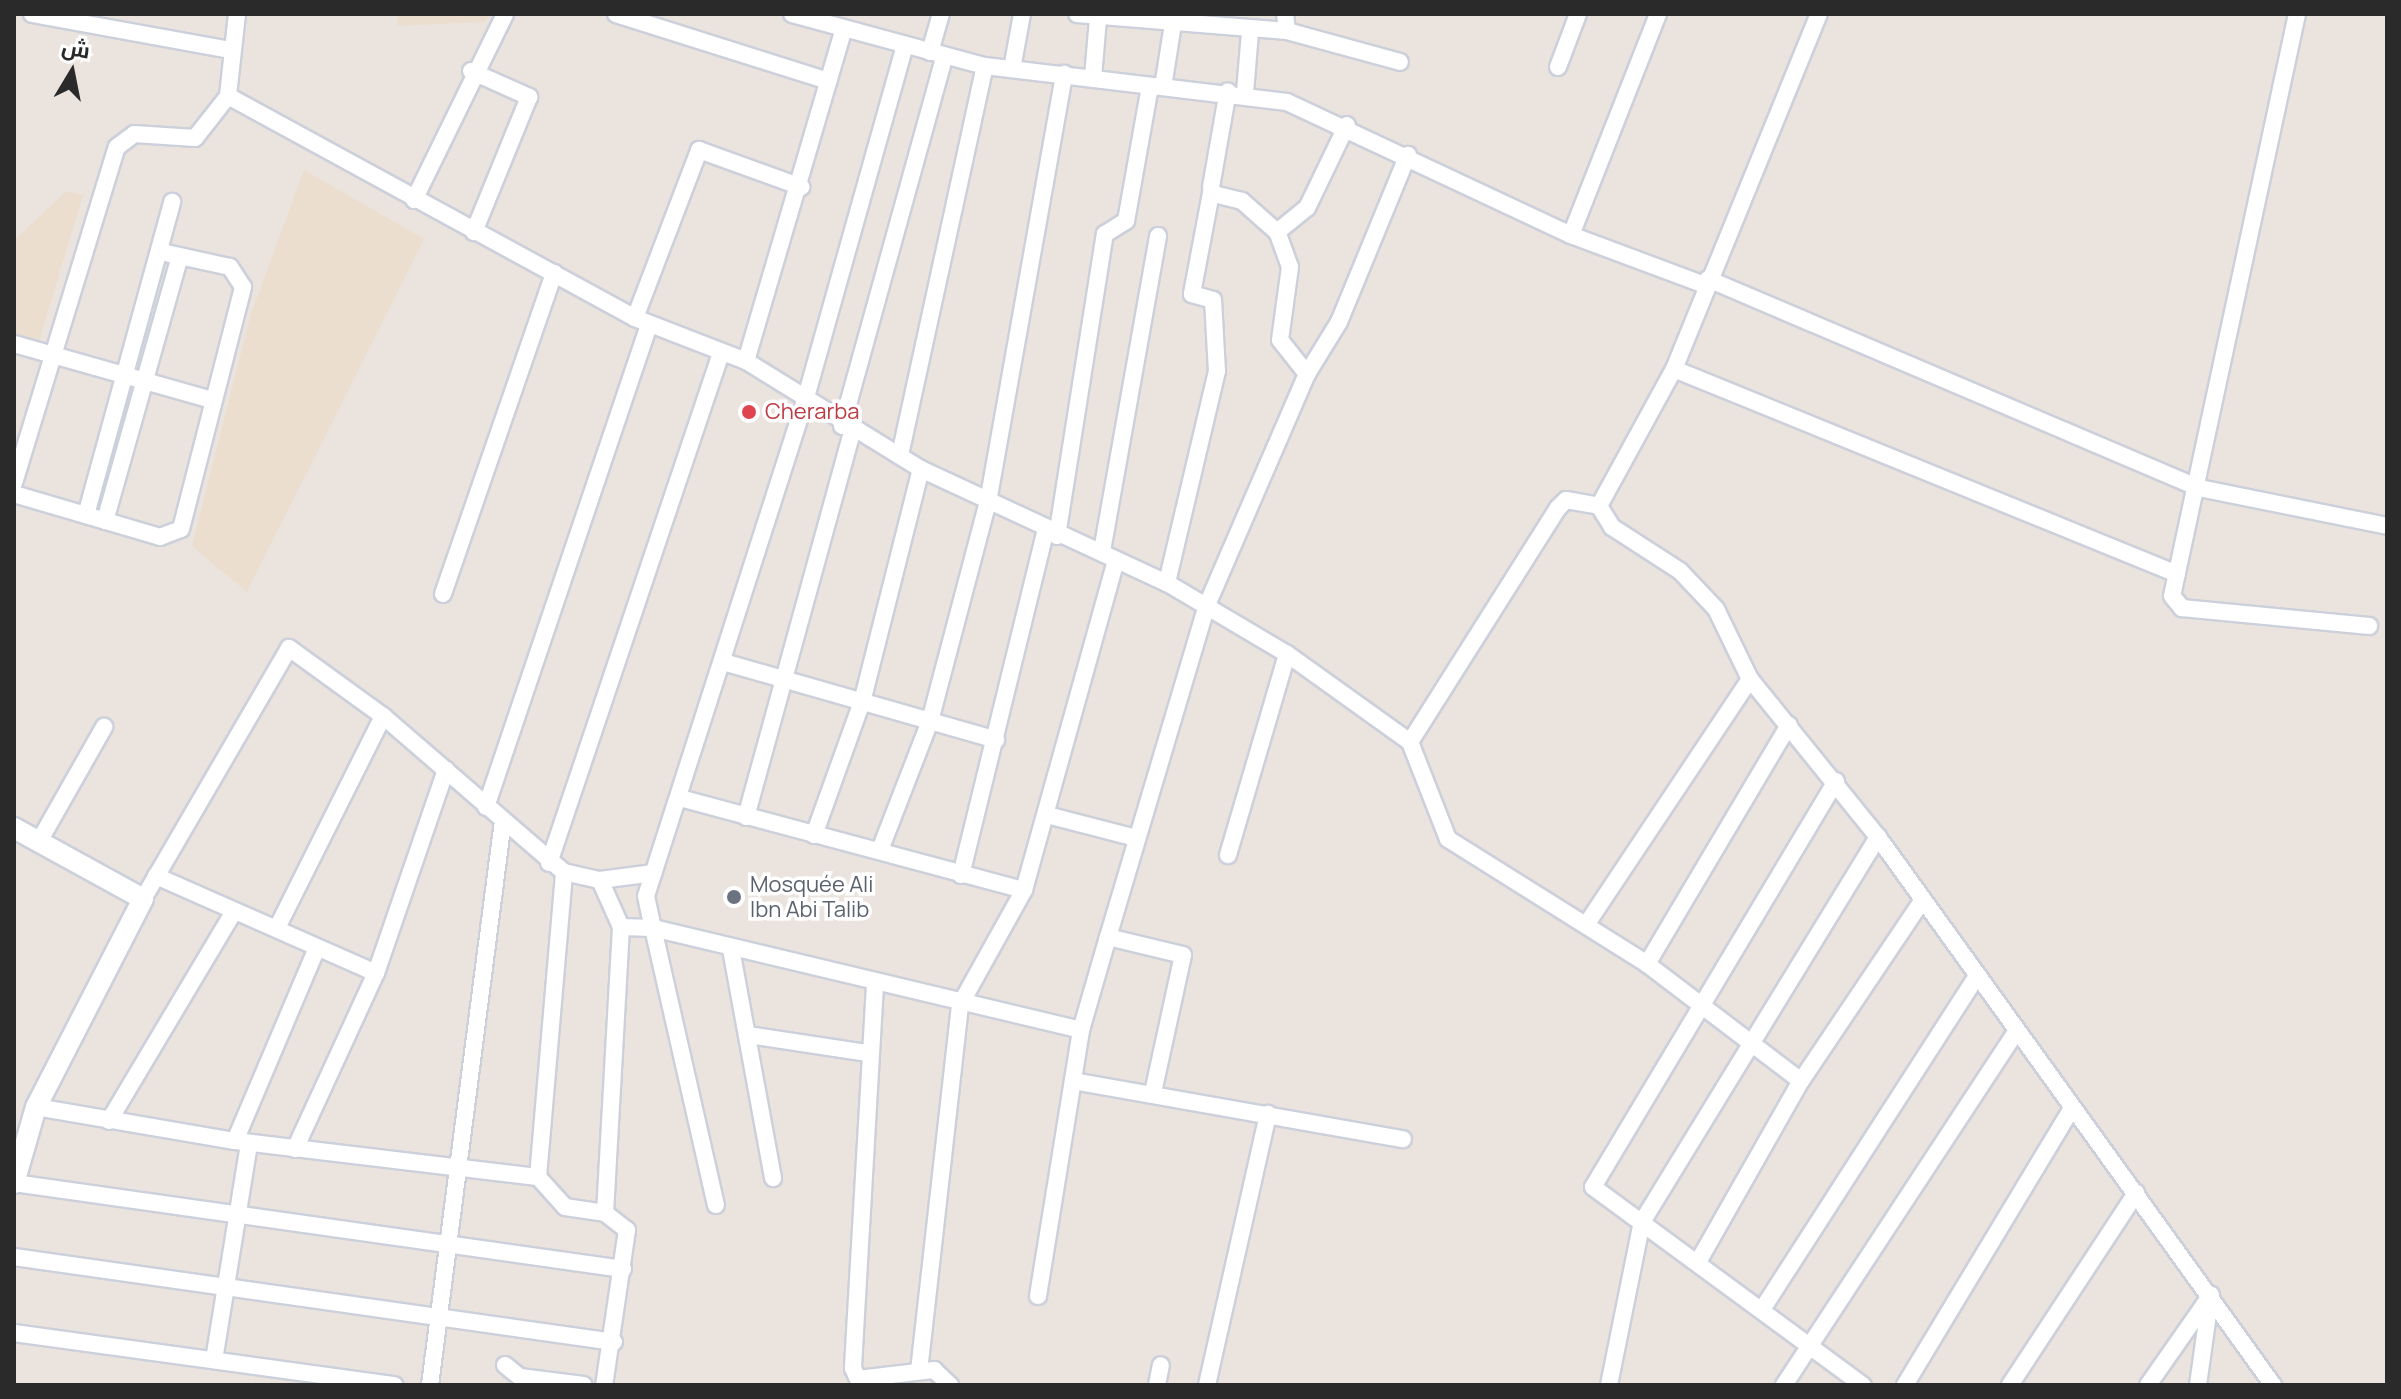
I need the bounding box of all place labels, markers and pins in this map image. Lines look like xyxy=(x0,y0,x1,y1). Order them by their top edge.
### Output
place label: Cherarba xyxy=(765,399,860,425)
marker: Cherarba xyxy=(740,403,758,421)
place label: Mosquée Ali Ibn Abi Talib xyxy=(750,871,873,922)
marker: Mosquée Ali Ibn Abi Talib xyxy=(725,888,743,906)

